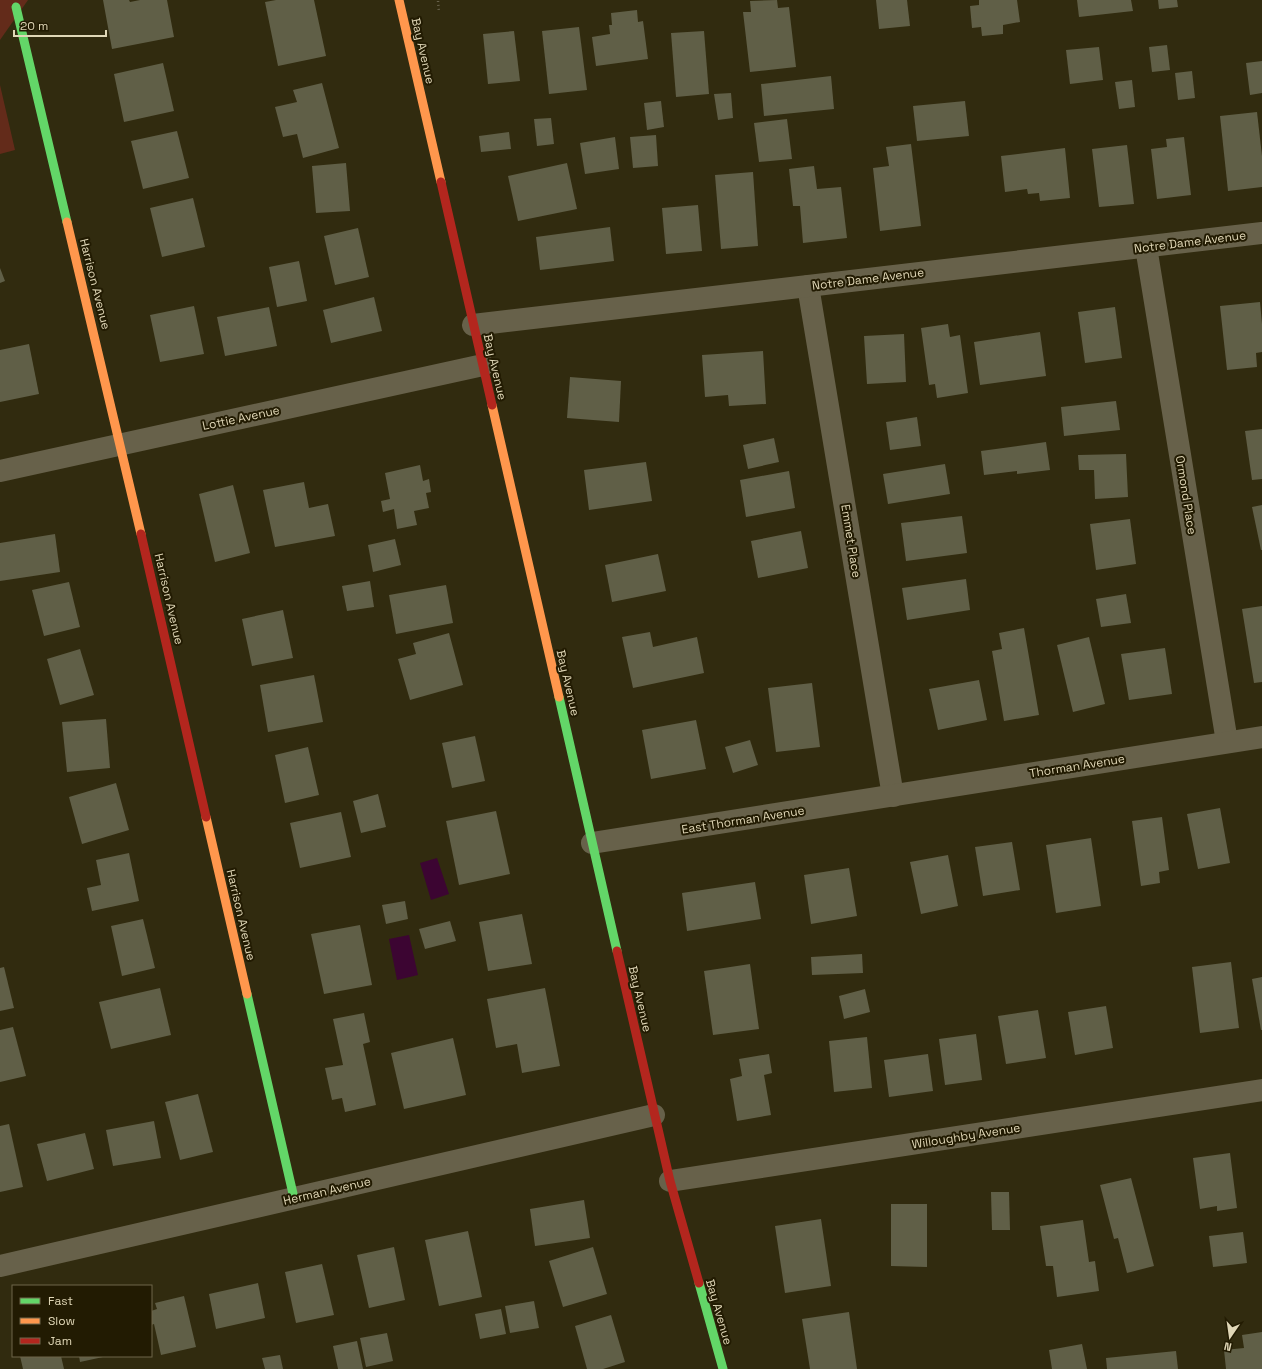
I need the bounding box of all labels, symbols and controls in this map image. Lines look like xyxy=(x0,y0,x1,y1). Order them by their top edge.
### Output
scale bar xyxy=(14,12,106,38)
street label: Bay Avenue xyxy=(408,16,438,86)
text: 20 m xyxy=(20,18,48,34)
street label: Notre Dame Avenue xyxy=(1133,227,1247,257)
street label: Harrison Avenue xyxy=(76,237,114,331)
street label: Notre Dame Avenue xyxy=(811,264,925,294)
street label: Bay Avenue xyxy=(480,332,510,402)
street label: Lottie Avenue xyxy=(201,402,281,434)
street label: Ormond Place xyxy=(1172,454,1200,536)
street label: Emmet Place xyxy=(837,503,865,579)
street label: Harrison Avenue xyxy=(151,552,187,646)
street label: Bay Avenue xyxy=(553,648,583,718)
street label: Thorman Avenue xyxy=(1028,751,1126,781)
street label: East Thorman Avenue xyxy=(680,802,806,838)
street label: Harrison Avenue xyxy=(223,868,259,962)
street label: Bay Avenue xyxy=(625,964,655,1034)
street label: Willoughby Avenue xyxy=(911,1120,1021,1152)
street label: Herman Avenue xyxy=(282,1173,372,1209)
street label: Bay Avenue xyxy=(702,1277,736,1347)
legend xyxy=(12,1285,152,1357)
text: Fast xyxy=(48,1293,73,1309)
text: Slow xyxy=(48,1313,75,1329)
north arrow xyxy=(1210,1317,1250,1357)
text: Jam xyxy=(48,1333,72,1349)
text: N xyxy=(1223,1339,1233,1354)

